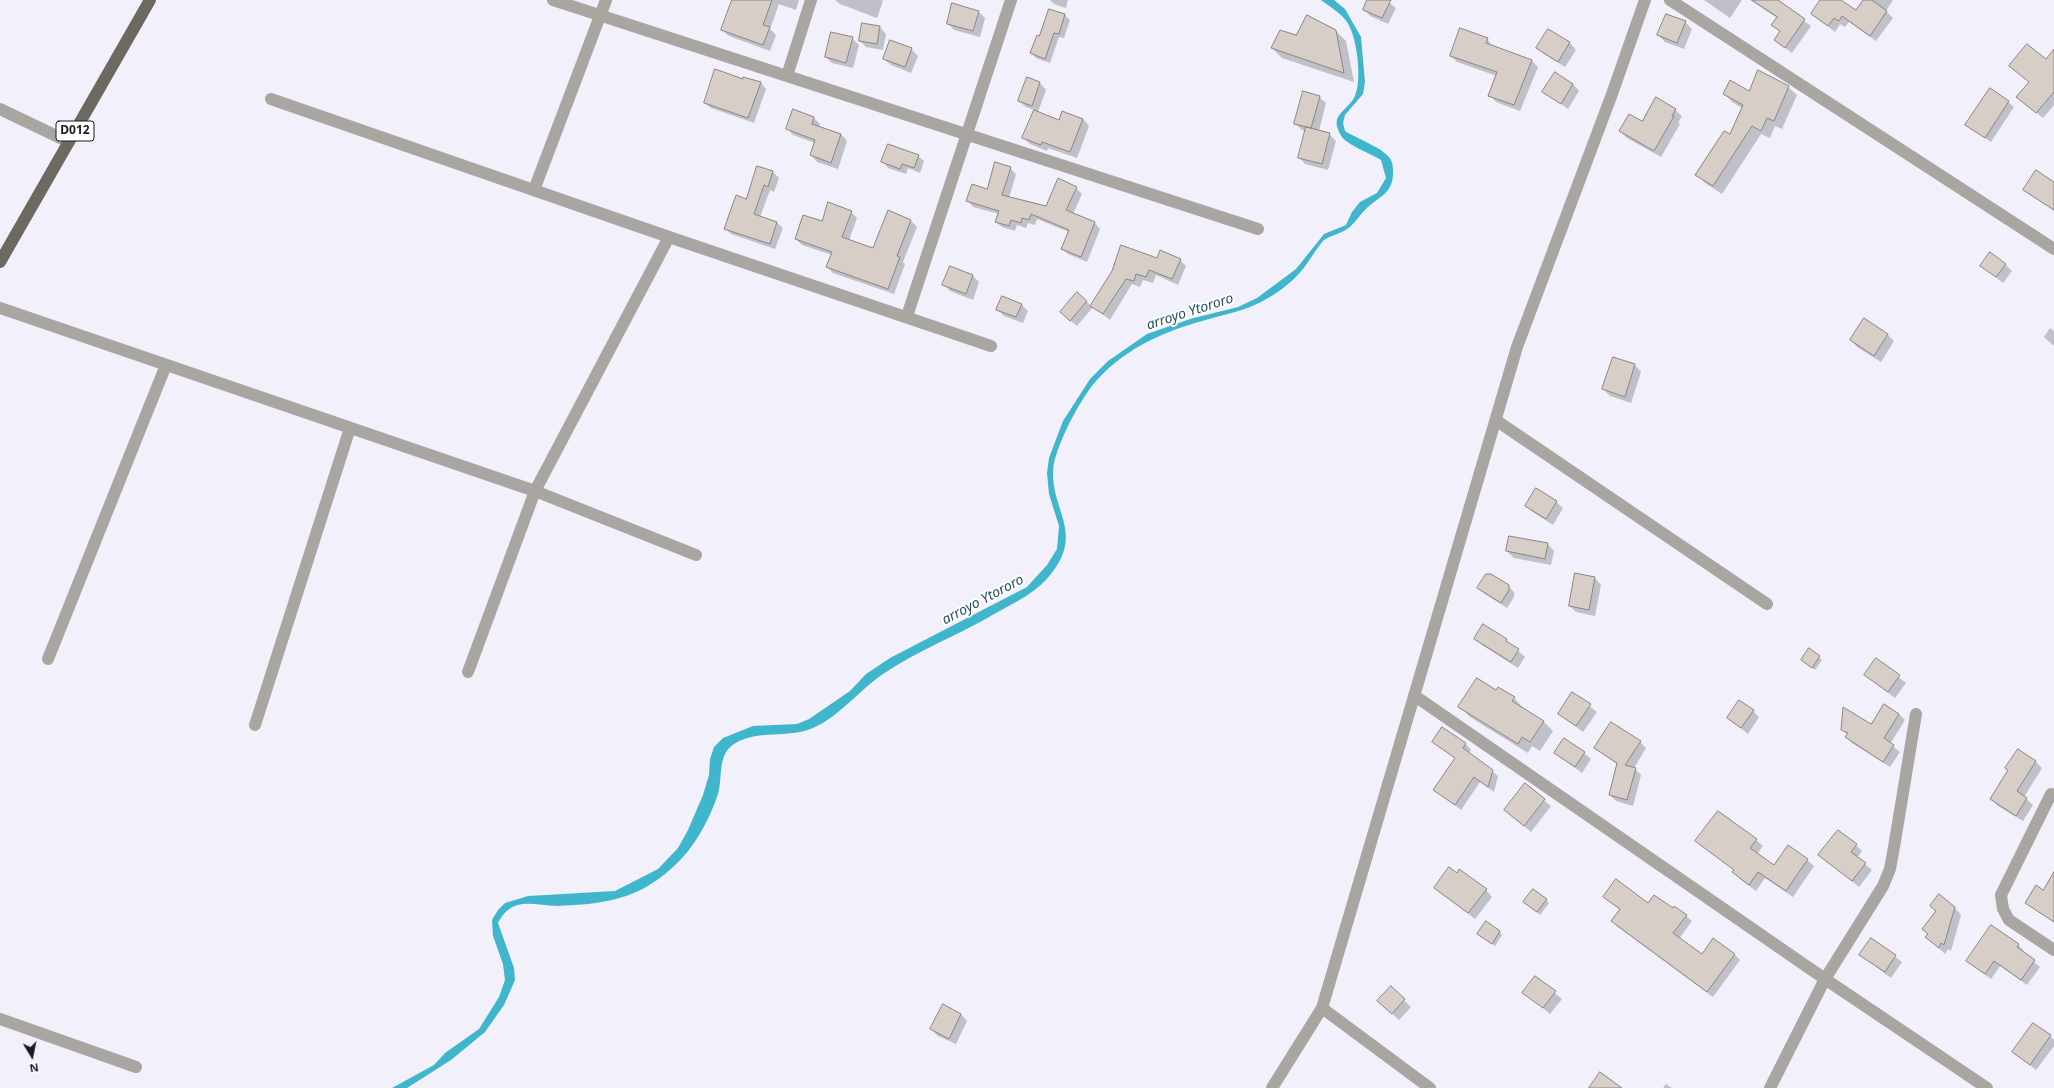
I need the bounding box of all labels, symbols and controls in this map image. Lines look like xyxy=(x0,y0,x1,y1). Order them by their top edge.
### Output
road number: D012 xyxy=(56,121,94,141)
water label: arroyo Ytororo xyxy=(1144,290,1236,334)
water label: arroyo Ytororo xyxy=(939,571,1027,629)
north arrow xyxy=(12,1036,52,1076)
text: N xyxy=(28,1060,40,1076)

